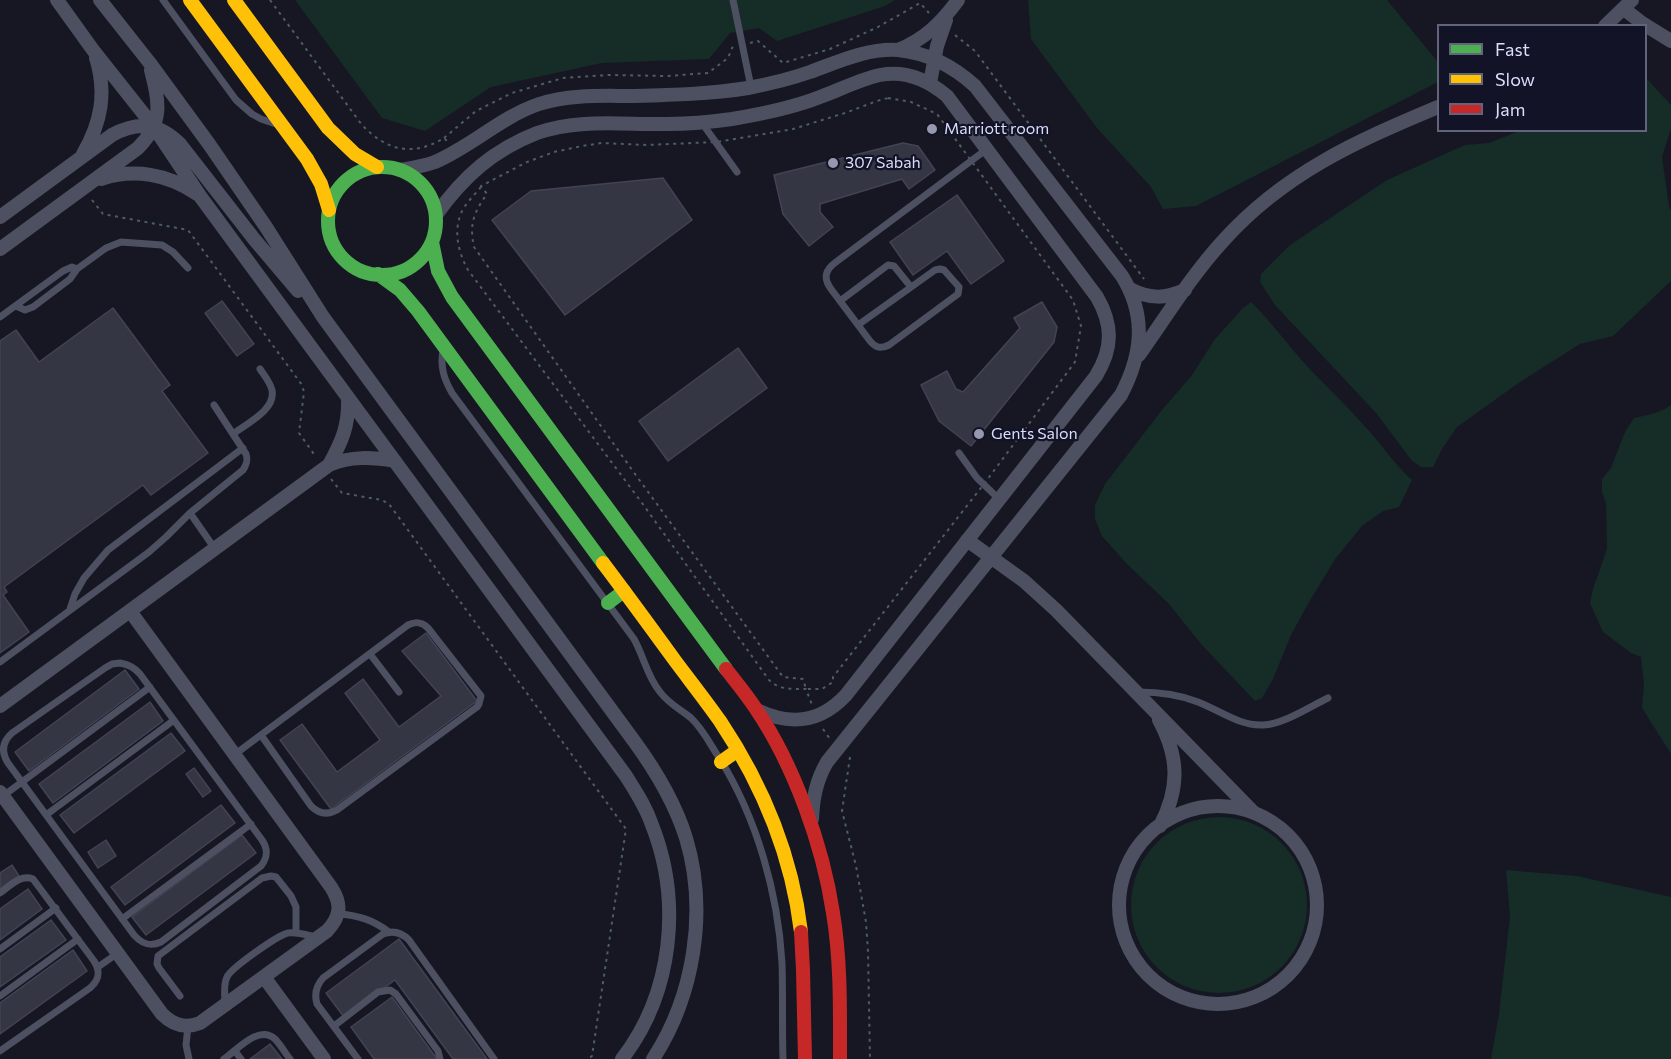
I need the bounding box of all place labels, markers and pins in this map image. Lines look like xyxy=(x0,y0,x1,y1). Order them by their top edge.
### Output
place label: Marriott room xyxy=(944,119,1049,139)
marker: Marriott room xyxy=(925,122,939,136)
place label: 307 Sabah xyxy=(845,153,921,173)
marker: 307 Sabah xyxy=(826,156,840,170)
place label: Gents Salon xyxy=(991,424,1078,444)
marker: Gents Salon xyxy=(972,427,986,441)

